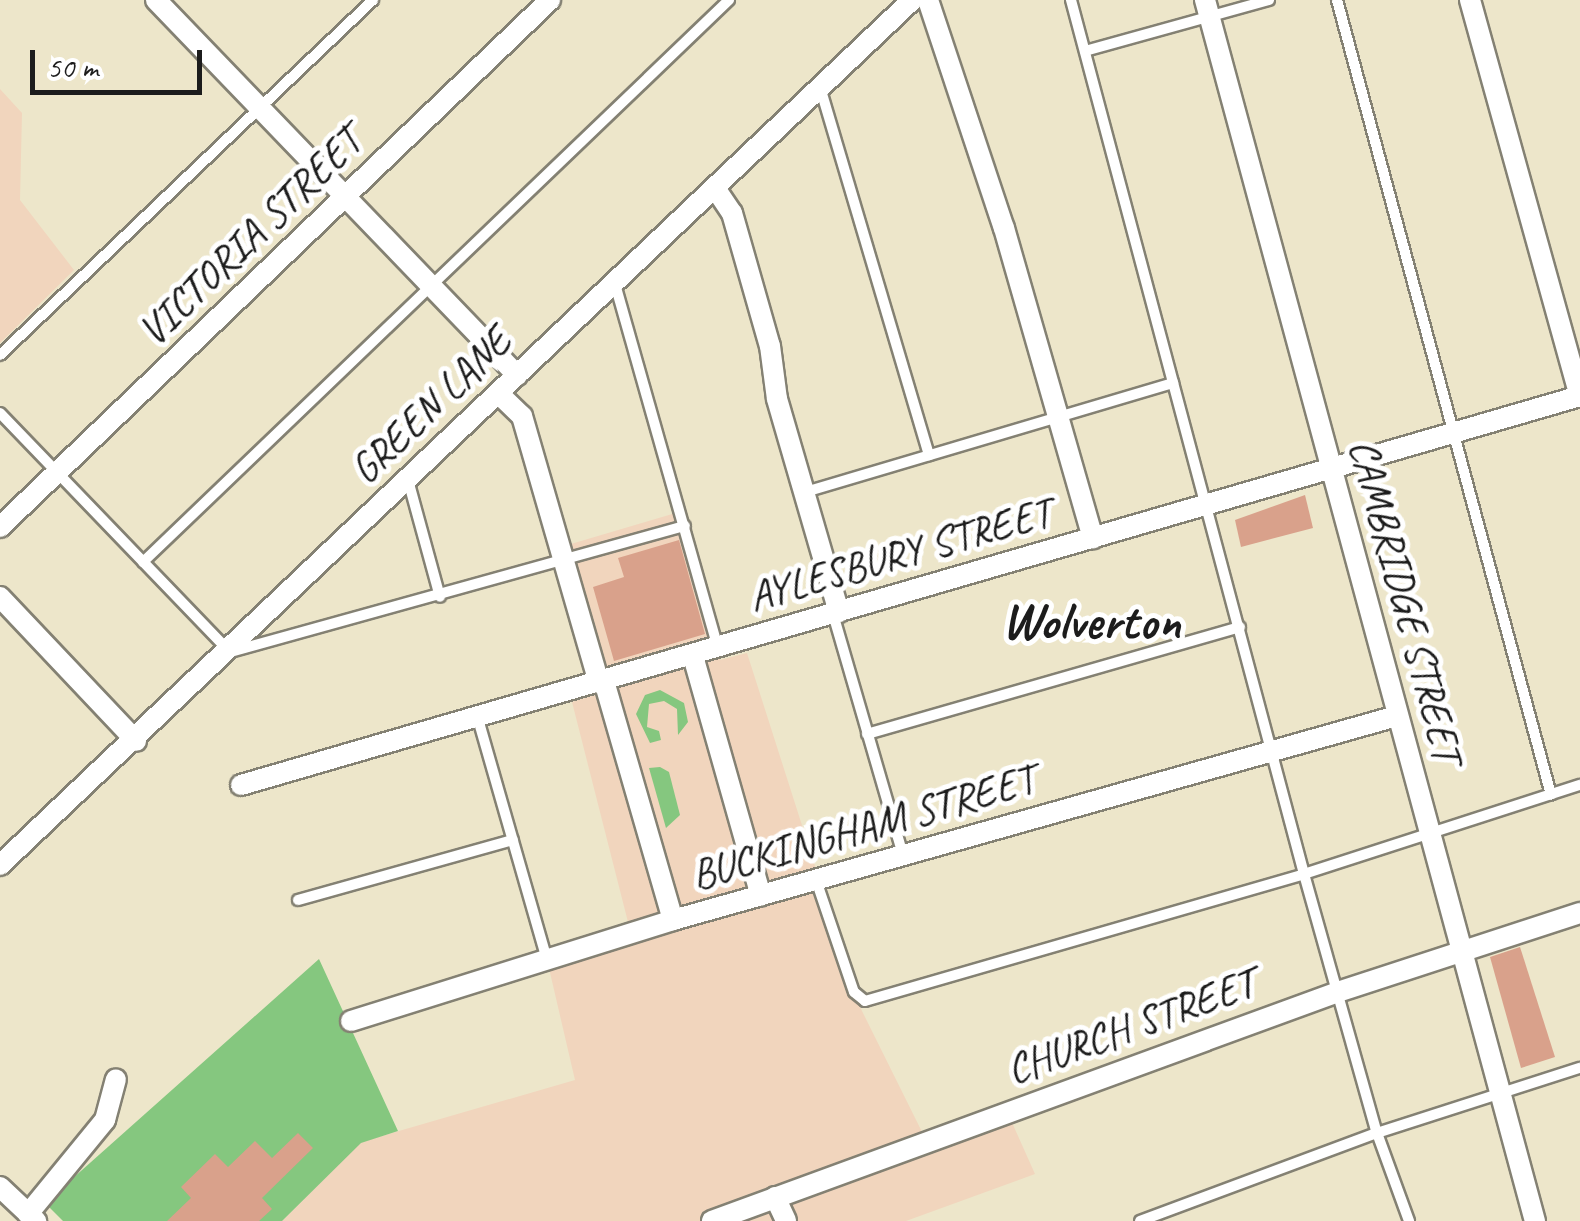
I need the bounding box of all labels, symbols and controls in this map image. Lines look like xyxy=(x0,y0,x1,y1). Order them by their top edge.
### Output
scale bar xyxy=(35,30,208,92)
text: 50 m xyxy=(47,48,98,86)
street label: VICTORIA STREET xyxy=(128,118,372,356)
street label: GREEN LANE xyxy=(340,317,522,495)
street label: CAMBRIDGE STREET xyxy=(1338,434,1472,768)
street label: AYLESBURY STREET xyxy=(743,488,1057,622)
district label: Wolverton xyxy=(1002,591,1180,653)
street label: BUCKINGHAM STREET xyxy=(686,755,1040,901)
street label: CHURCH STREET xyxy=(1000,959,1262,1095)

